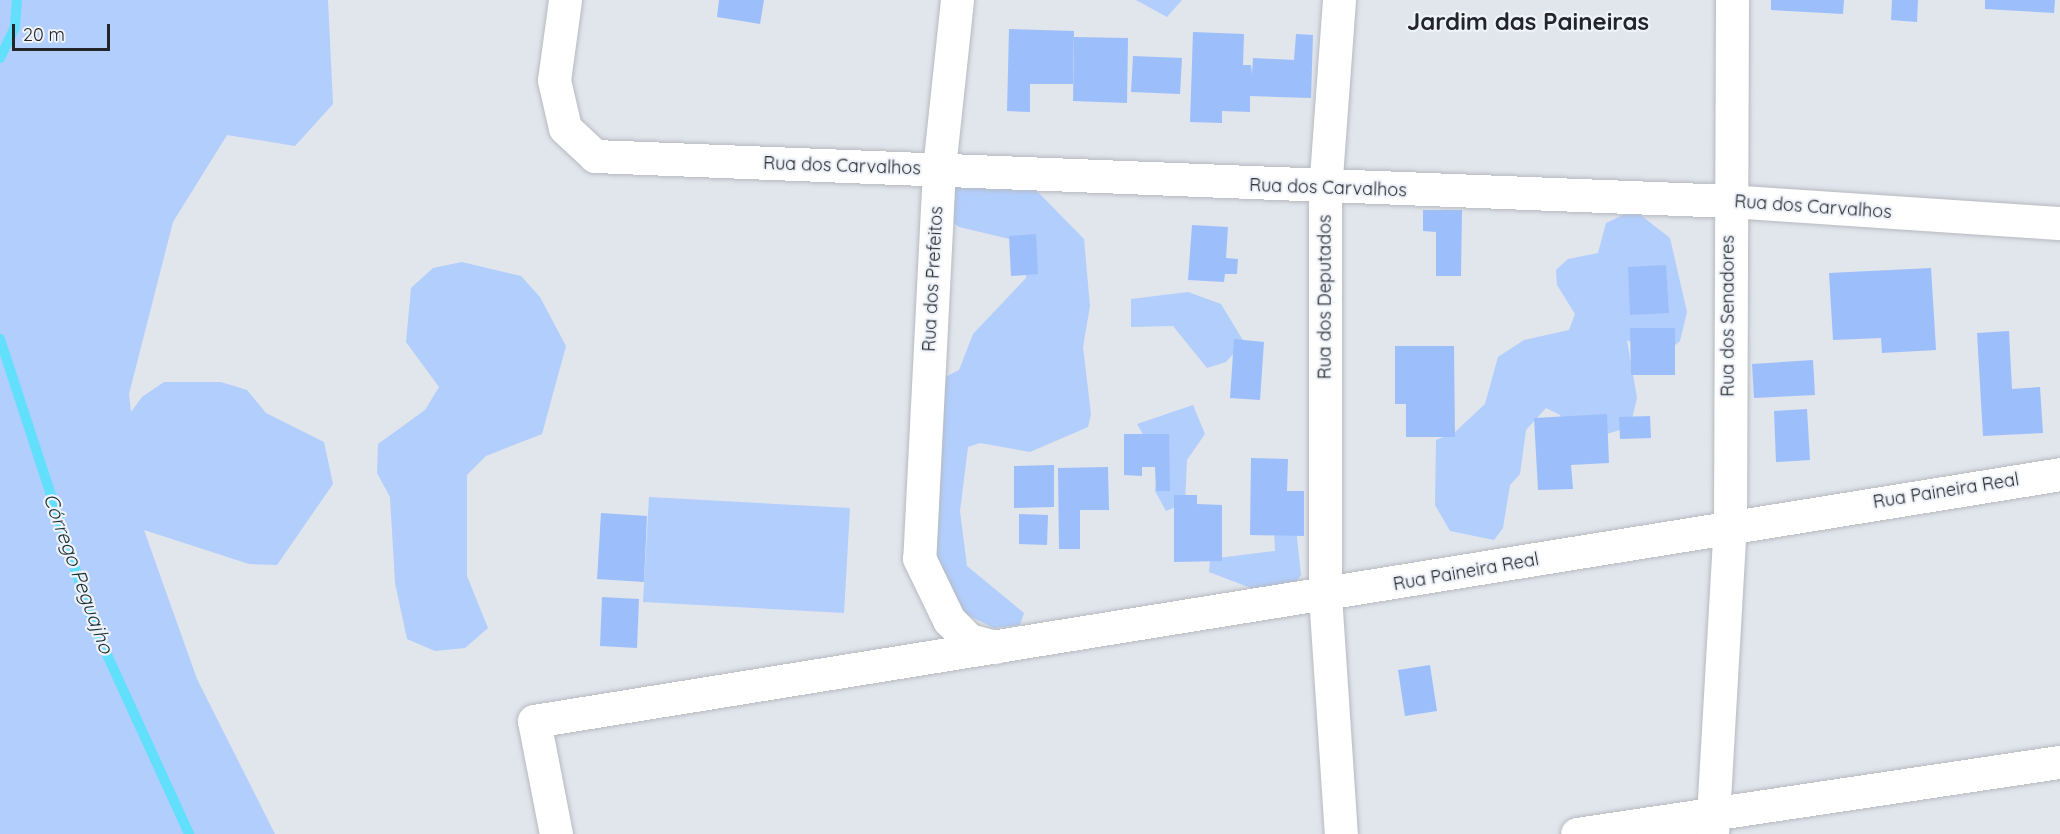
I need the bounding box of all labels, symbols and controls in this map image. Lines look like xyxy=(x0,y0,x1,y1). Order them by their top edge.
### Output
district label: Jardim das Paineiras xyxy=(1407,8,1649,36)
scale bar xyxy=(15,12,112,50)
text: 20 m xyxy=(23,23,65,46)
street label: Rua dos Carvalhos xyxy=(763,152,921,180)
street label: Rua dos Carvalhos xyxy=(1249,174,1407,202)
street label: Rua dos Carvalhos xyxy=(1734,191,1892,223)
street label: Rua dos Prefeitos xyxy=(918,206,948,352)
street label: Rua dos Deputados xyxy=(1314,215,1336,379)
street label: Rua dos Senadores xyxy=(1717,235,1739,397)
street label: Rua Paineira Real xyxy=(1871,469,2021,513)
water label: Córrego Peguajho xyxy=(39,490,119,656)
street label: Rua Paineira Real xyxy=(1391,549,1541,595)

